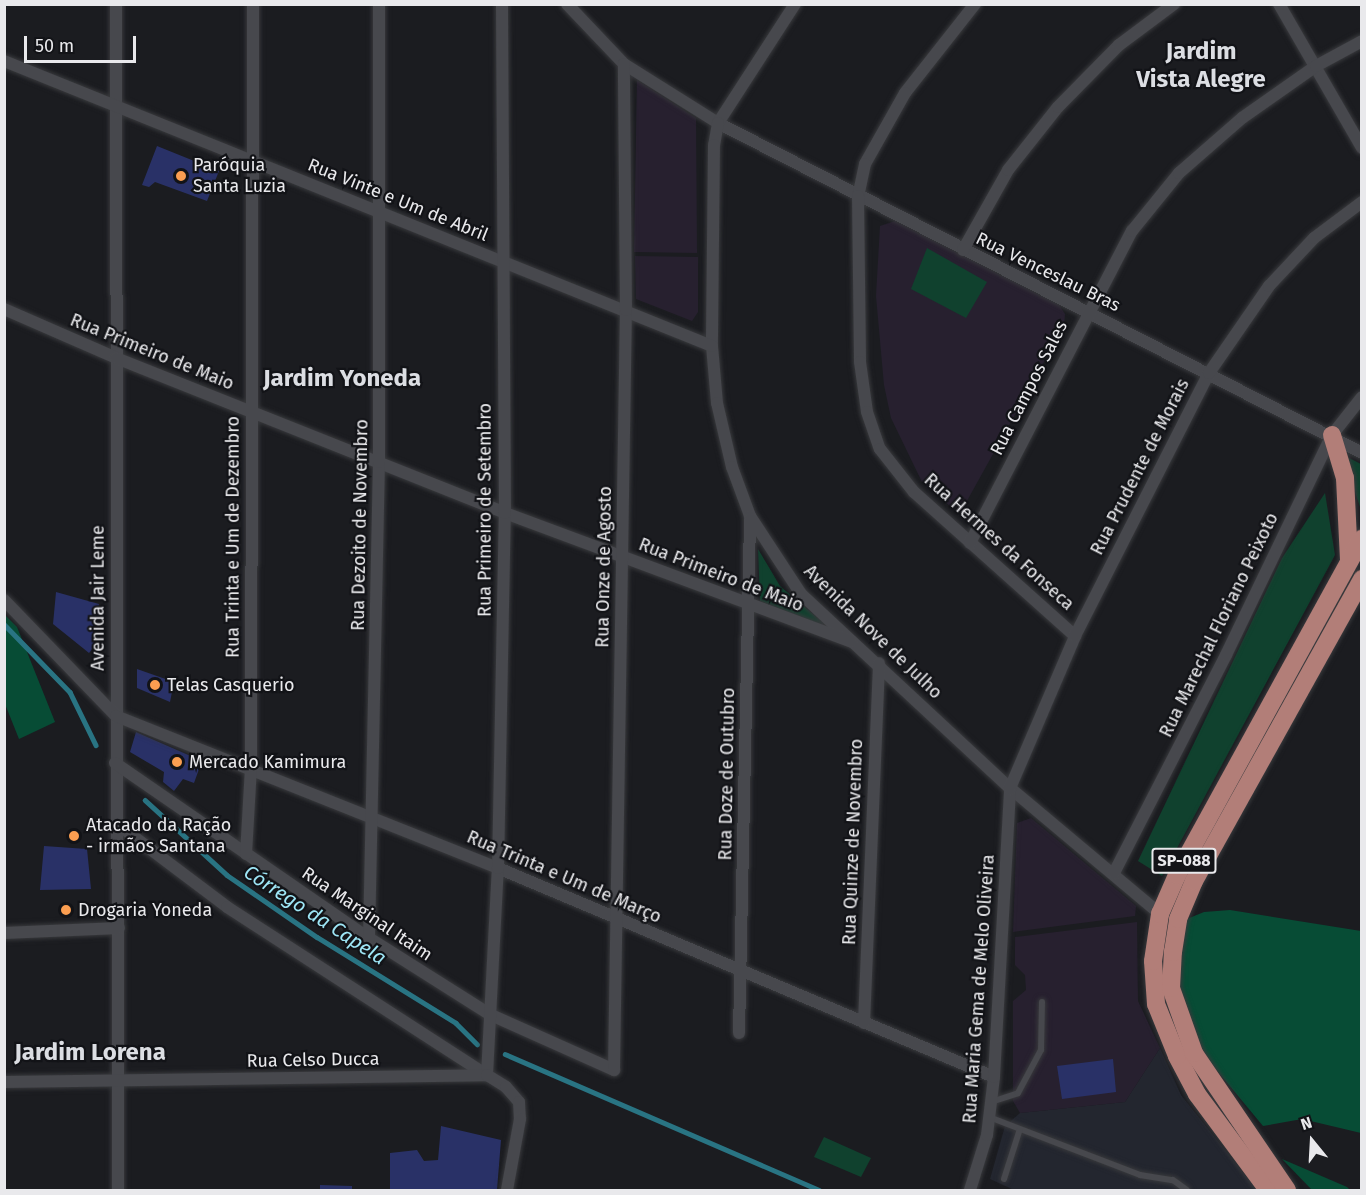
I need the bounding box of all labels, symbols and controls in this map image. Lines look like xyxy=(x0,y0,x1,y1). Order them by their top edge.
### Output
scale bar xyxy=(27,24,140,62)
text: 50 m xyxy=(35,35,74,57)
district label: Jardim Vista Alegre xyxy=(1136,38,1266,94)
street label: Rua Vinte e Um de Abril xyxy=(305,154,491,246)
place label: Paróquia Santa Luzia xyxy=(193,155,286,198)
marker: Paróquia Santa Luzia xyxy=(174,169,188,183)
street label: Rua Venceslau Bras xyxy=(972,228,1124,316)
street label: Rua Primeiro de Maio xyxy=(67,309,237,395)
street label: Rua Campos Sales xyxy=(986,317,1072,459)
district label: Jardim Yoneda xyxy=(263,365,421,393)
street label: Rua Prudente de Morais xyxy=(1086,375,1194,559)
street label: Rua Primeiro de Setembro xyxy=(474,403,496,617)
street label: Rua Trinta e Um de Dezembro xyxy=(222,416,244,658)
street label: Rua Dezoito de Novembro xyxy=(347,419,373,631)
street label: Rua Hermes da Fonseca xyxy=(920,469,1078,615)
street label: Rua Onze de Agosto xyxy=(592,486,616,648)
street label: Rua Marechal Floriano Peixoto xyxy=(1155,509,1283,741)
street label: Avenida Jair Leme xyxy=(87,525,109,671)
street label: Rua Primeiro de Maio xyxy=(636,534,806,616)
street label: Avenida Nove de Julho xyxy=(799,560,947,704)
place label: Telas Casquerio xyxy=(167,674,295,696)
marker: Telas Casquerio xyxy=(148,678,162,692)
street label: Rua Doze de Outubro xyxy=(715,687,739,861)
street label: Rua Quinze de Novembro xyxy=(839,738,867,946)
place label: Mercado Kamimura xyxy=(189,751,346,773)
marker: Mercado Kamimura xyxy=(170,755,184,769)
place label: Atacado da Ração - irmãos Santana xyxy=(86,815,231,858)
street label: Rua Trinta e Um de Março xyxy=(463,826,665,928)
marker: Atacado da Ração - irmãos Santana xyxy=(67,829,81,843)
road number: SP-088 xyxy=(1151,848,1217,874)
street label: Rua Maria Gema de Melo Oliveira xyxy=(959,854,999,1124)
water label: Córrego da Capela xyxy=(239,860,391,970)
street label: Rua Marginal Itaim xyxy=(298,862,436,966)
place label: Drogaria Yoneda xyxy=(78,899,212,921)
marker: Drogaria Yoneda xyxy=(59,903,73,917)
district label: Jardim Lorena xyxy=(14,1039,166,1067)
street label: Rua Celso Ducca xyxy=(246,1048,380,1072)
north arrow xyxy=(1282,1111,1342,1171)
text: N xyxy=(1298,1113,1314,1134)

